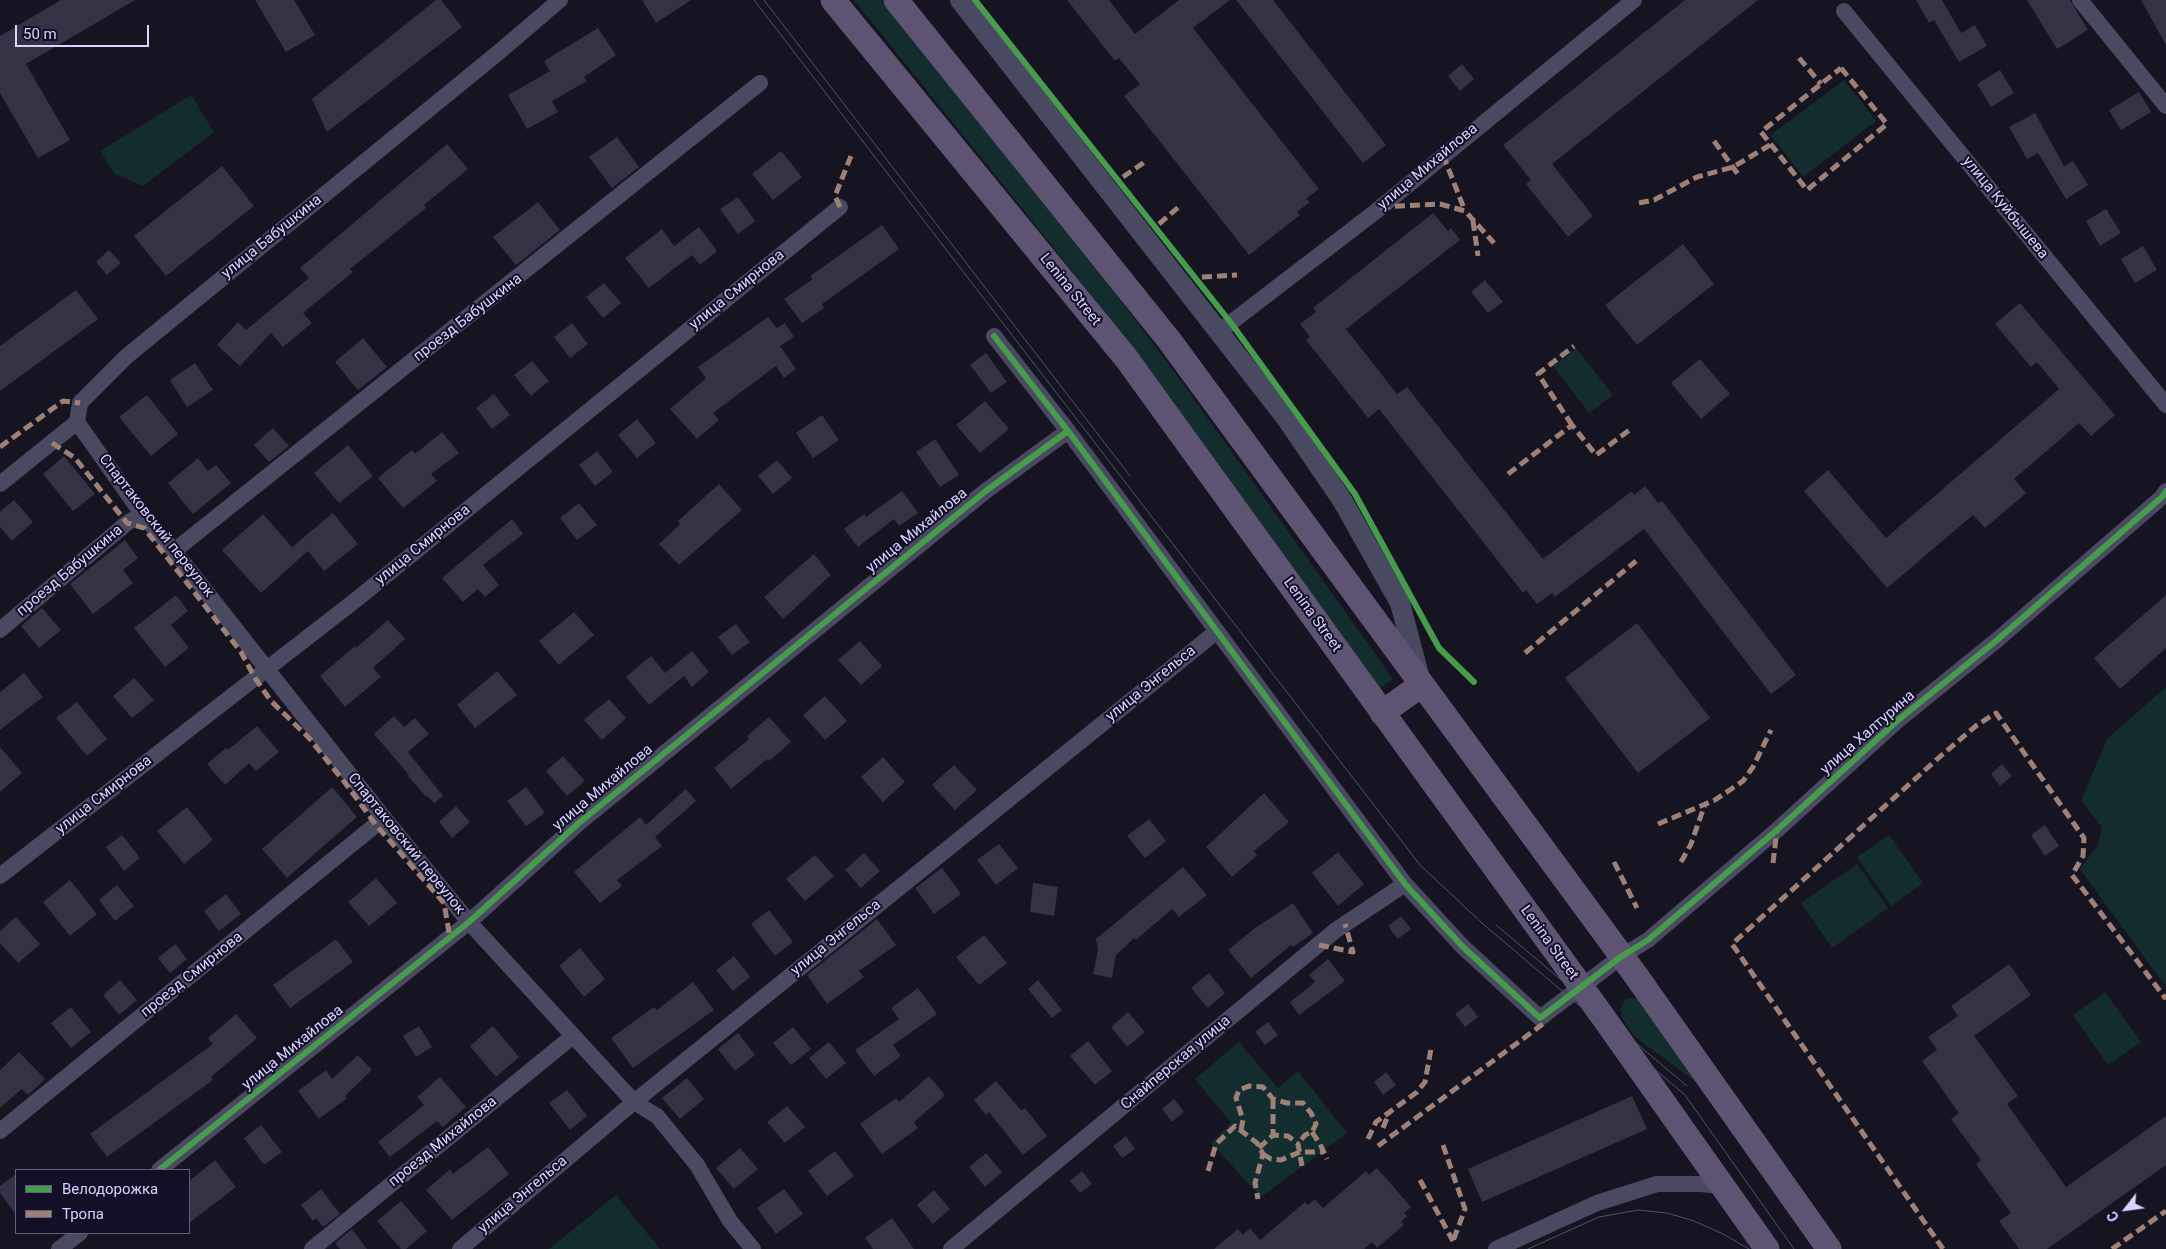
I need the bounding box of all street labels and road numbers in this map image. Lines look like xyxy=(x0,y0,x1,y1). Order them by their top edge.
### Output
street label: улица Михайлова xyxy=(1374,120,1482,214)
street label: улица Куйбышева xyxy=(1958,153,2052,263)
street label: улица Бабушкина xyxy=(218,191,326,283)
street label: улица Смирнова xyxy=(686,246,788,334)
street label: Lenina Street xyxy=(1035,250,1105,330)
street label: проезд Бабушкина xyxy=(410,270,526,366)
street label: Спартаковский переулок xyxy=(94,451,218,601)
street label: улица Михайлова xyxy=(863,485,971,577)
street label: улица Смирнова xyxy=(372,501,474,589)
street label: проезд Бабушкина xyxy=(13,521,127,621)
street label: Lenina Street xyxy=(1279,574,1345,656)
street label: улица Энгельса xyxy=(1102,642,1200,726)
street label: улица Халтурина xyxy=(1817,687,1919,779)
street label: улица Михайлова xyxy=(549,741,657,835)
street label: улица Смирнова xyxy=(52,752,156,838)
street label: Спартаковский переулок xyxy=(343,770,469,918)
street label: улица Энгельса xyxy=(787,896,885,980)
street label: Lenina Street xyxy=(1516,902,1582,984)
street label: проезд Смирнова xyxy=(137,928,247,1022)
street label: улица Михайлова xyxy=(239,1002,347,1094)
street label: Снайперская улица xyxy=(1118,1012,1234,1114)
street label: проезд Михайлова xyxy=(385,1093,501,1191)
street label: улица Энгельса xyxy=(475,1153,571,1237)

